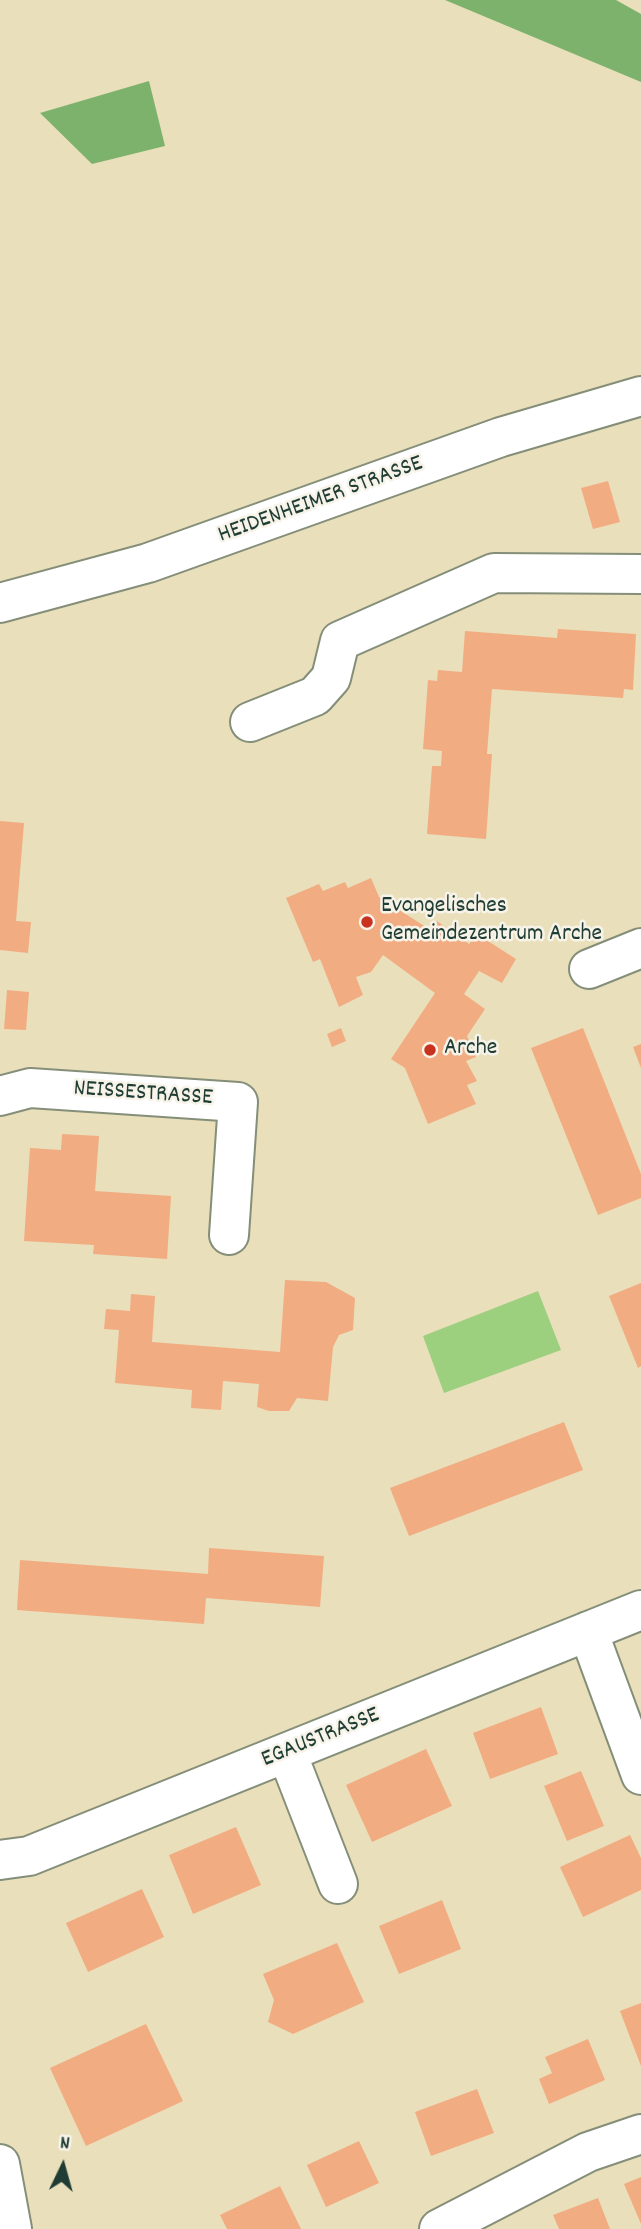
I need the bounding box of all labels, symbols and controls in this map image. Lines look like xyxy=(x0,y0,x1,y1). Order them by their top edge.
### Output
street label: HEIDENHEIMER STRASSE xyxy=(215,451,427,551)
place label: Evangelisches Gemeindezentrum Arche xyxy=(381,894,602,950)
marker: Evangelisches Gemeindezentrum Arche xyxy=(359,914,375,930)
place label: Arche xyxy=(444,1036,497,1064)
marker: Arche xyxy=(422,1042,438,1058)
street label: NEISSESTRASSE xyxy=(73,1076,213,1114)
street label: EGAUSTRASSE xyxy=(258,1702,384,1776)
north arrow xyxy=(28,2131,98,2201)
text: N xyxy=(59,2131,71,2158)

